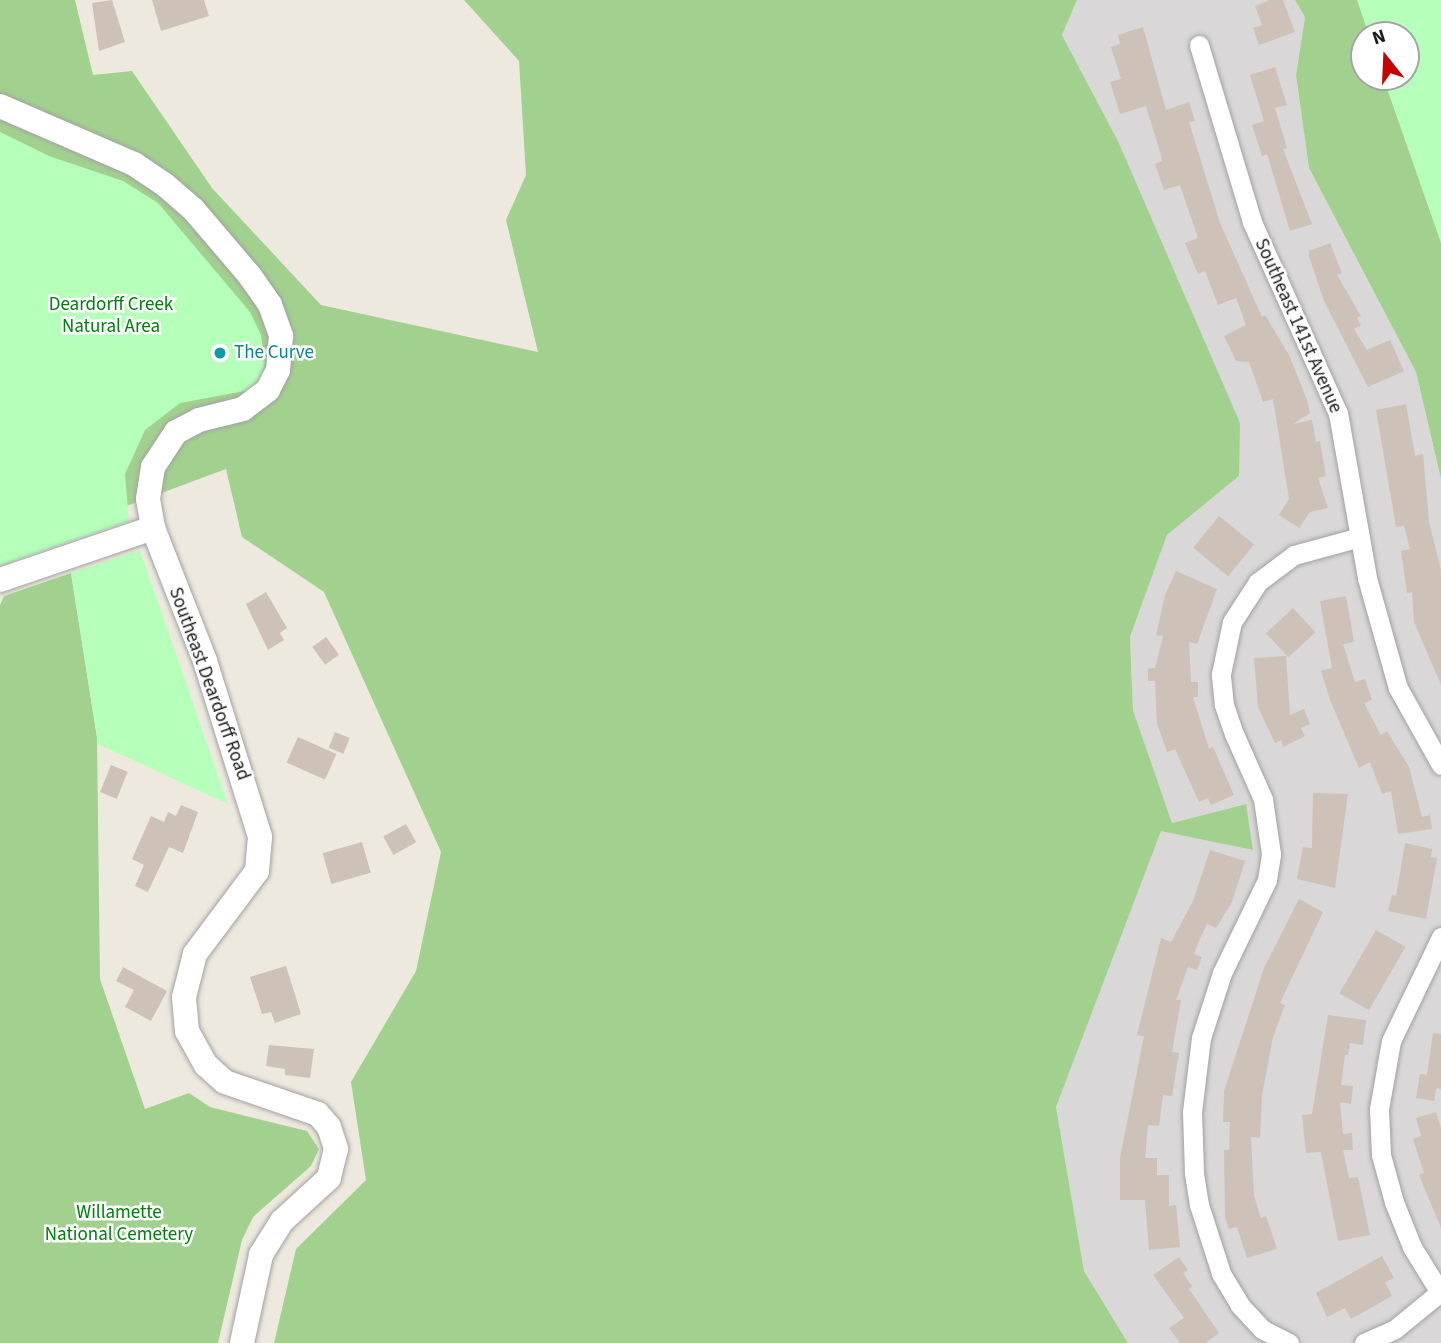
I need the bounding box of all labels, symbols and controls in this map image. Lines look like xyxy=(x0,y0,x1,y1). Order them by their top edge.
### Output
north arrow xyxy=(1350,21,1420,91)
text: N xyxy=(1369,23,1389,52)
street label: Southeast 141st Avenue xyxy=(1249,235,1347,417)
park label: Deardorff Creek Natural Area xyxy=(49,294,173,338)
place label: The Curve xyxy=(234,342,314,364)
marker: The Curve xyxy=(212,345,228,361)
street label: Southeast Deardorff Road xyxy=(163,584,255,784)
park label: Willamette National Cemetery xyxy=(45,1202,193,1246)

